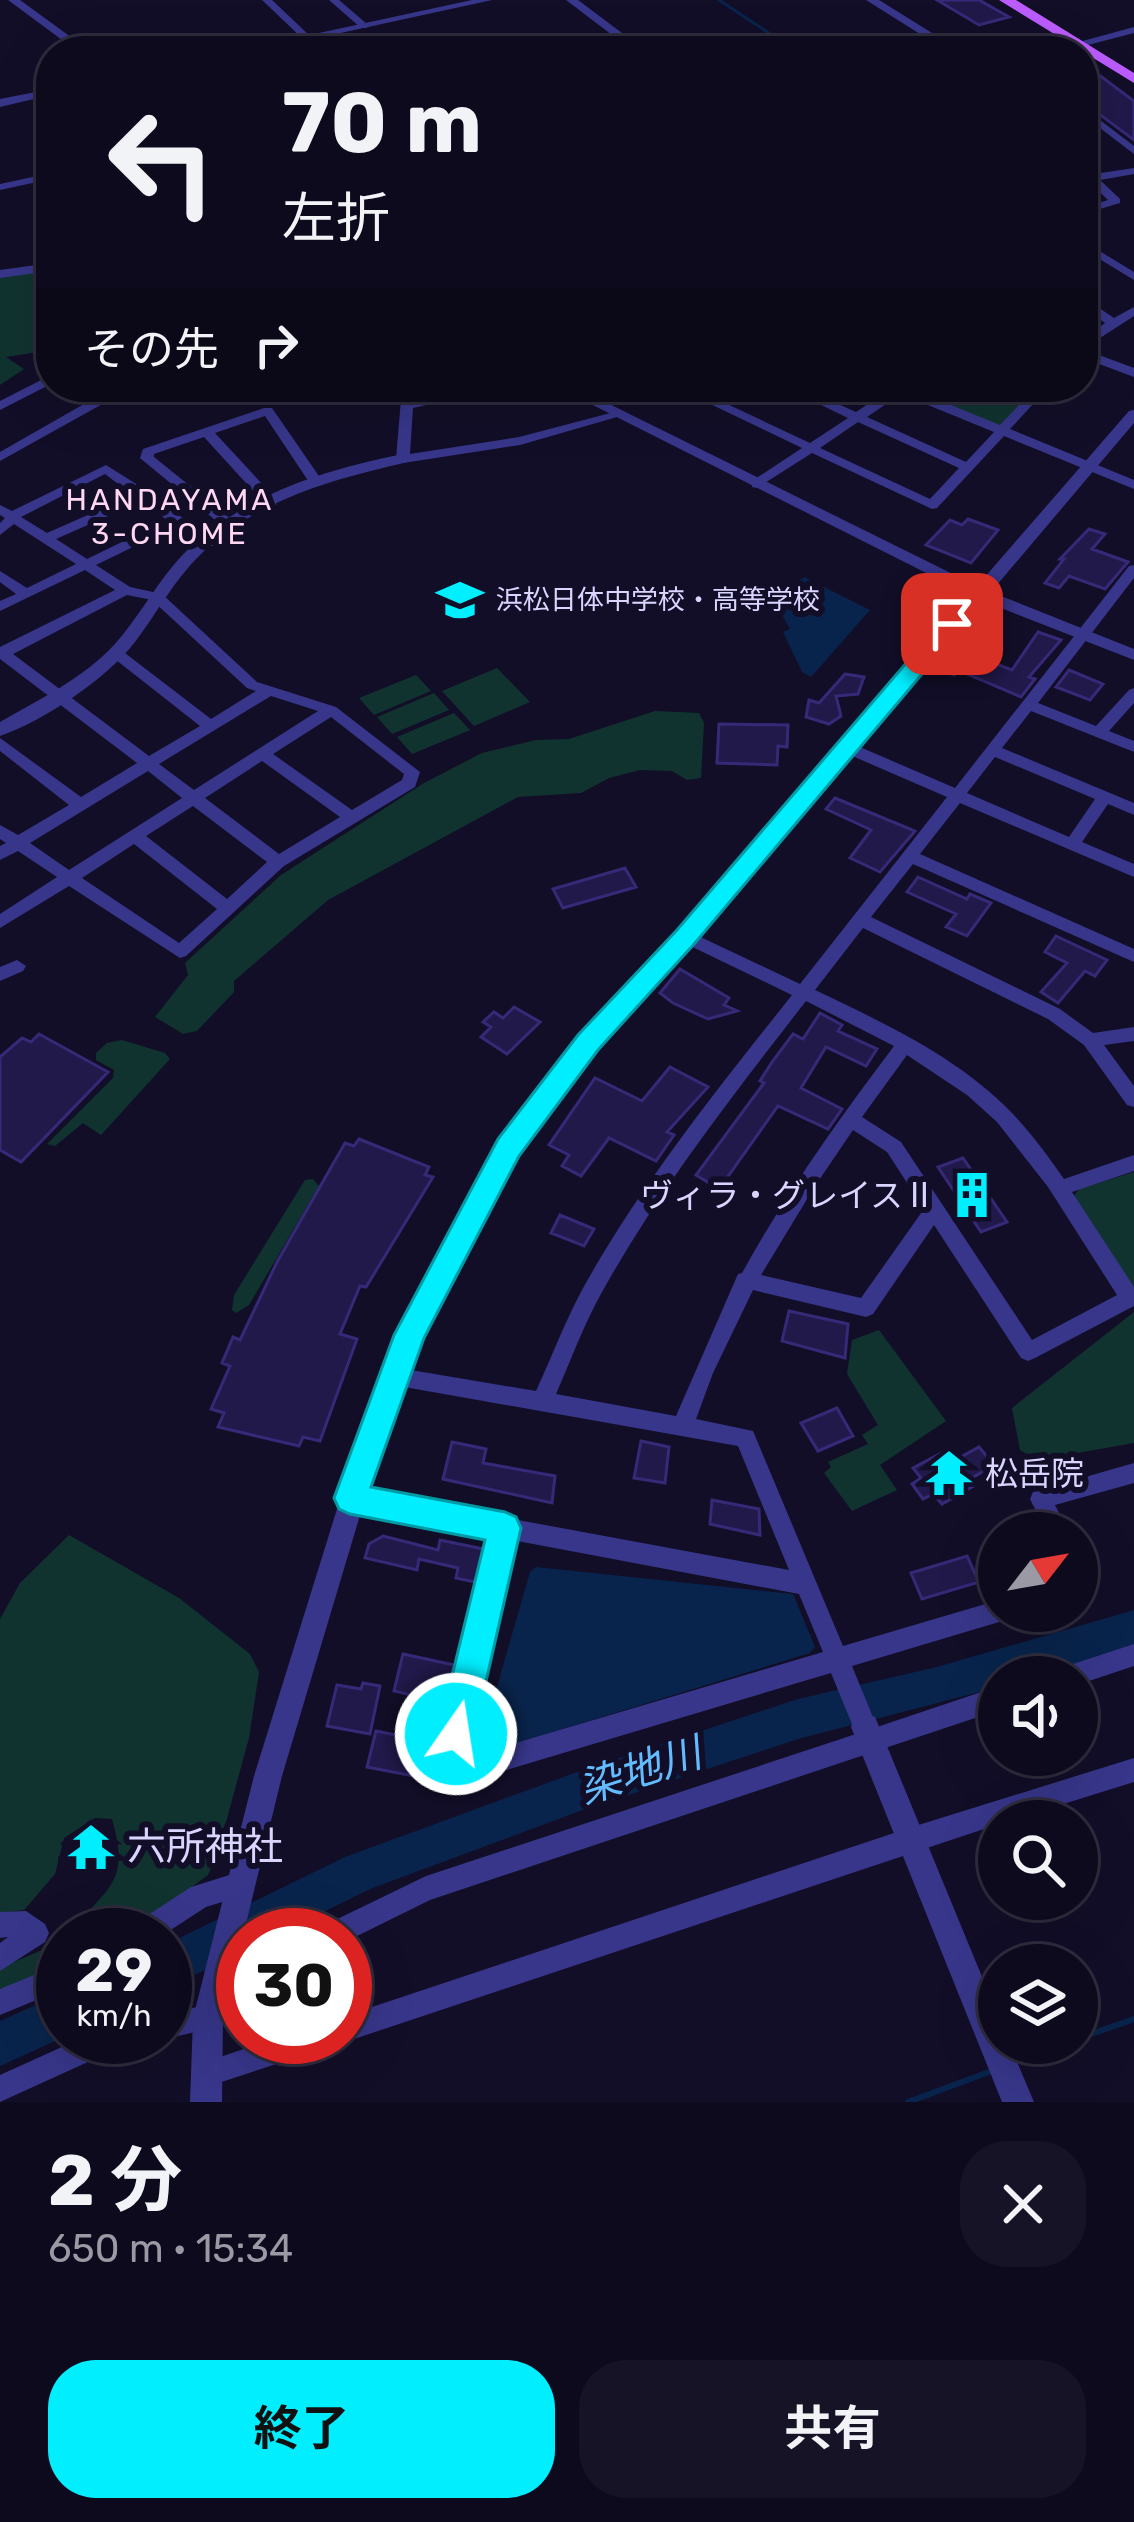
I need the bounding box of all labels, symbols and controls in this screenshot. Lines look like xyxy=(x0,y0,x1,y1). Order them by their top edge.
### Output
text: 70 m xyxy=(282,73,482,173)
icon: left xyxy=(84,84,240,240)
text: 左折 xyxy=(282,187,390,251)
icon: right xyxy=(243,312,309,378)
text: その先 xyxy=(84,323,219,376)
district label: HANDAYAMA 3-CHOME xyxy=(66,482,274,552)
pin xyxy=(901,573,1003,675)
school or university icon: 浜松日体中学校・高等学校 xyxy=(435,575,485,625)
place label: 浜松日体中学校・高等学校 xyxy=(496,584,820,616)
icon: arrive xyxy=(919,591,985,657)
building icon: ヴィラ・グレイスⅡ xyxy=(947,1170,997,1220)
place label: ヴィラ・グレイスⅡ xyxy=(640,1176,936,1215)
temple icon: 松岳院 xyxy=(924,1448,974,1498)
place label: 松岳院 xyxy=(985,1454,1084,1493)
north arrow xyxy=(978,1512,1098,1632)
map controls xyxy=(978,1512,1098,2064)
button: sound xyxy=(978,1656,1098,1776)
position arrow xyxy=(393,1671,519,1797)
water label: 染地川 xyxy=(572,1727,711,1814)
button: search xyxy=(978,1800,1098,1920)
temple icon: 六所神社 xyxy=(66,1822,116,1872)
place label: 六所神社 xyxy=(127,1824,283,1870)
speed limit sign: 30 xyxy=(216,1908,372,2064)
text: 29 xyxy=(75,1935,153,2006)
button: layers xyxy=(978,1944,1098,2064)
text: km/h xyxy=(77,1998,151,2034)
text: 2 分 xyxy=(48,2138,182,2223)
button: close xyxy=(960,2141,1086,2267)
text: 650 m · 15:34 xyxy=(48,2226,293,2272)
button: 終了 xyxy=(48,2360,555,2498)
button: 共有 xyxy=(579,2360,1086,2498)

